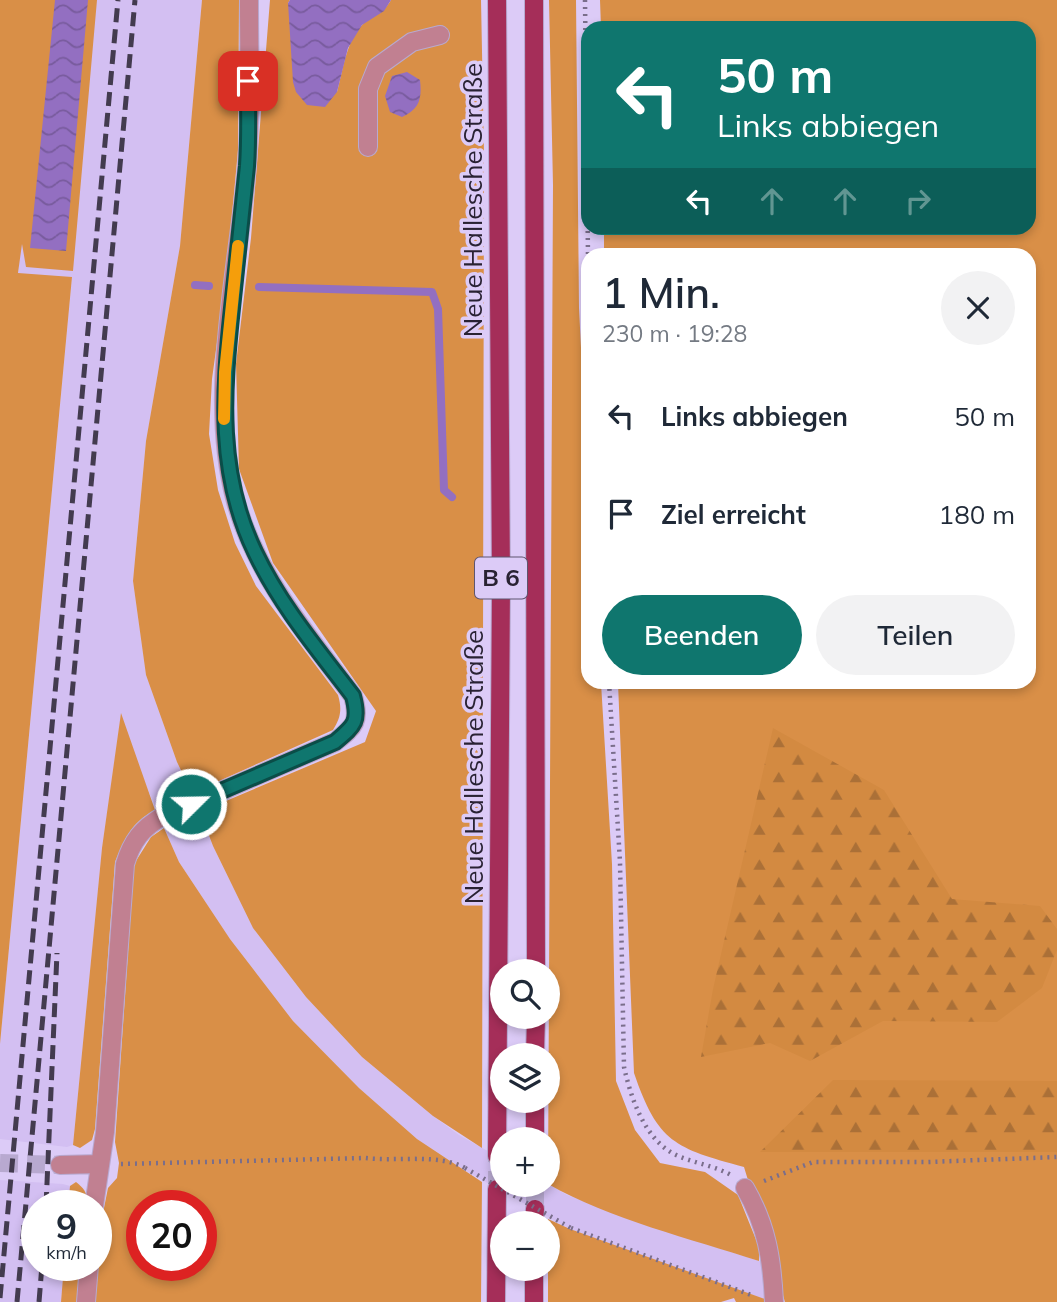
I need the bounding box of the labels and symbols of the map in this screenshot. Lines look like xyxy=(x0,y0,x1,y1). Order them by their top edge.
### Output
pin xyxy=(218,51,278,111)
street label: Neue Hallesche Straße xyxy=(456,63,489,337)
road number: B 6 xyxy=(475,558,527,598)
street label: Neue Hallesche Straße xyxy=(457,630,490,904)
position arrow xyxy=(154,767,228,841)
speed limit sign: 20 xyxy=(126,1190,217,1281)

